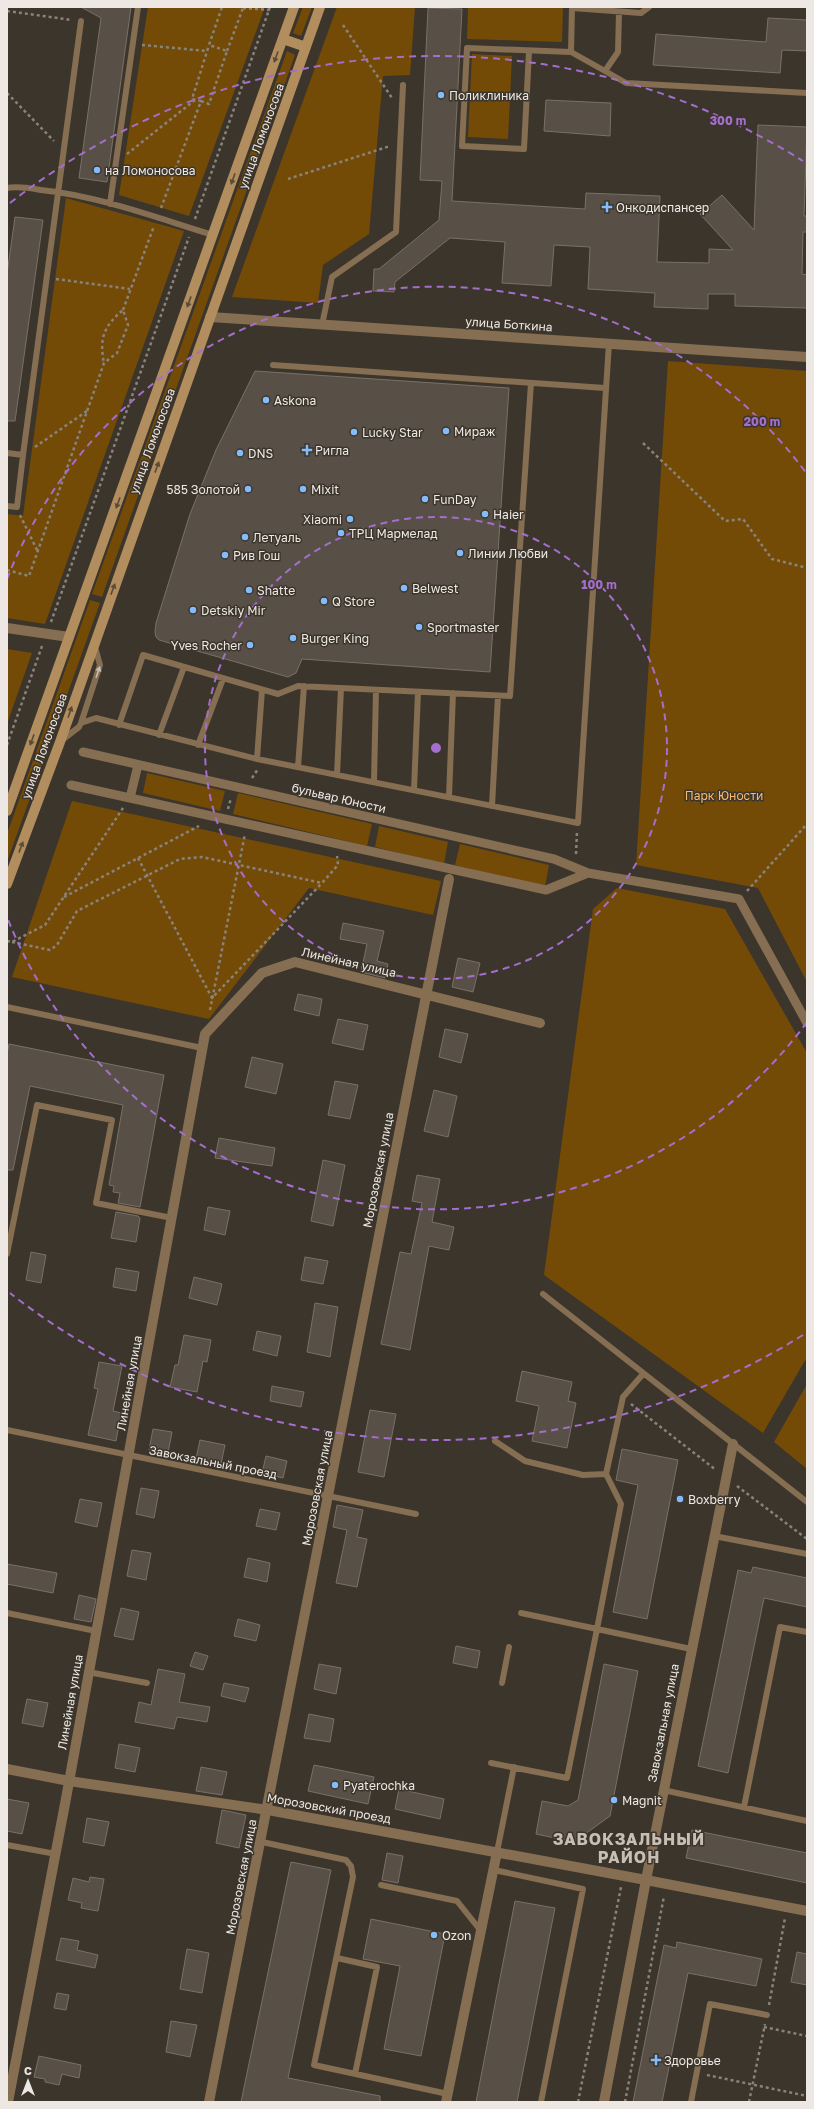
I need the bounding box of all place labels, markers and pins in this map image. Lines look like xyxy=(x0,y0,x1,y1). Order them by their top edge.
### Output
place label: Поликлиника xyxy=(449,88,529,103)
marker: Поликлиника xyxy=(436,90,446,100)
place label: на Ломоносова xyxy=(105,163,196,178)
marker: на Ломоносова xyxy=(92,165,102,175)
place label: Онкодиспансер xyxy=(616,200,709,215)
marker: Онкодиспансер xyxy=(601,201,613,213)
place label: Askona xyxy=(274,393,316,408)
marker: Askona xyxy=(261,395,271,405)
place label: Мираж xyxy=(454,424,496,439)
place label: Lucky Star xyxy=(362,425,423,440)
marker: Мираж xyxy=(441,426,451,436)
marker: Lucky Star xyxy=(349,427,359,437)
place label: Ригла xyxy=(315,443,349,458)
marker: Ригла xyxy=(302,445,312,455)
place label: DNS xyxy=(248,446,274,461)
marker: DNS xyxy=(235,448,245,458)
place label: 585 Золотой xyxy=(167,482,240,497)
place label: Mixit xyxy=(311,482,339,497)
marker: 585 Золотой xyxy=(243,484,253,494)
marker: Mixit xyxy=(298,484,308,494)
place label: FunDay xyxy=(433,492,477,507)
marker: FunDay xyxy=(420,494,430,504)
place label: Haier xyxy=(493,507,524,522)
marker: Haier xyxy=(480,509,490,519)
place label: Xiaomi xyxy=(303,512,342,527)
marker: Xiaomi xyxy=(345,514,355,524)
place label: ТРЦ Мармелад xyxy=(349,526,438,541)
marker: ТРЦ Мармелад xyxy=(336,528,346,538)
place label: Летуаль xyxy=(253,530,301,545)
marker: Летуаль xyxy=(240,532,250,542)
place label: Линии Любви xyxy=(468,546,548,561)
place label: Рив Гош xyxy=(233,548,280,563)
marker: Линии Любви xyxy=(455,548,465,558)
marker: Рив Гош xyxy=(220,550,230,560)
place label: Belwest xyxy=(412,581,459,596)
place label: Shatte xyxy=(257,583,295,598)
marker: Belwest xyxy=(399,583,409,593)
marker: Shatte xyxy=(244,585,254,595)
place label: Q Store xyxy=(332,594,375,609)
marker: Q Store xyxy=(319,596,329,606)
place label: Detskiy Mir xyxy=(201,603,266,618)
marker: Detskiy Mir xyxy=(188,605,198,615)
place label: Sportmaster xyxy=(427,620,500,635)
marker: Sportmaster xyxy=(414,622,424,632)
place label: Burger King xyxy=(301,631,369,646)
marker: Burger King xyxy=(288,633,298,643)
place label: Yves Rocher xyxy=(171,638,242,653)
marker: Yves Rocher xyxy=(245,640,255,650)
centre of rings xyxy=(429,741,443,755)
place label: Boxberry xyxy=(688,1492,741,1507)
marker: Boxberry xyxy=(675,1494,685,1504)
place label: Pyaterochka xyxy=(343,1778,415,1793)
marker: Pyaterochka xyxy=(330,1780,340,1790)
place label: Magnit xyxy=(622,1793,662,1808)
marker: Magnit xyxy=(609,1795,619,1805)
place label: Ozon xyxy=(442,1928,471,1943)
marker: Ozon xyxy=(429,1930,439,1940)
place label: Здоровье xyxy=(664,2053,721,2068)
marker: Здоровье xyxy=(651,2055,661,2065)

